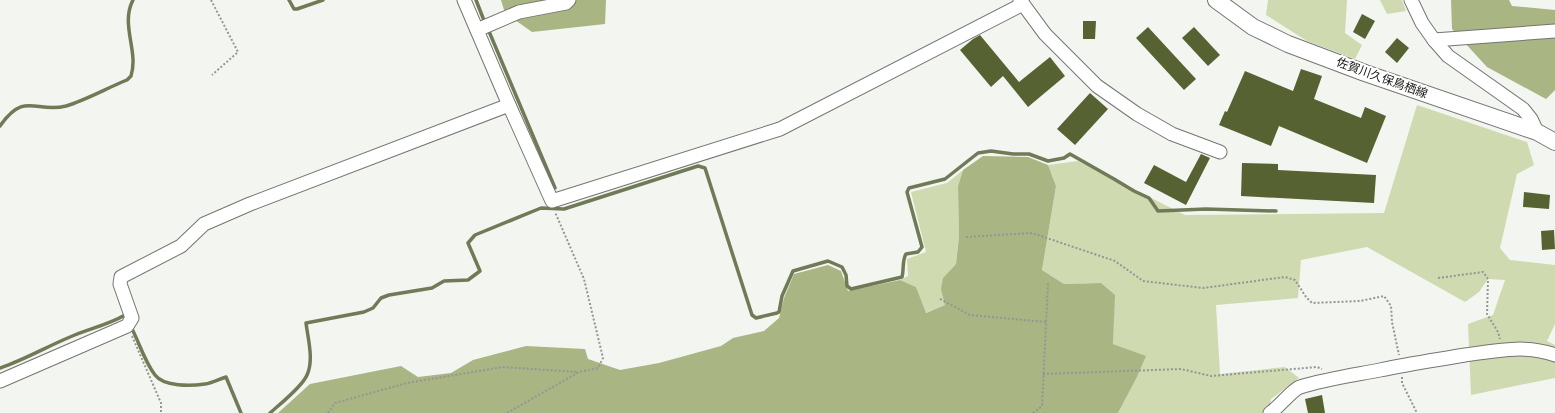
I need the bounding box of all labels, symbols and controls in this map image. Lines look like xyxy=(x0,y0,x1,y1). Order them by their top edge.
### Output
street label: 佐賀川久保鳥栖線 xyxy=(1334,54,1430,101)

